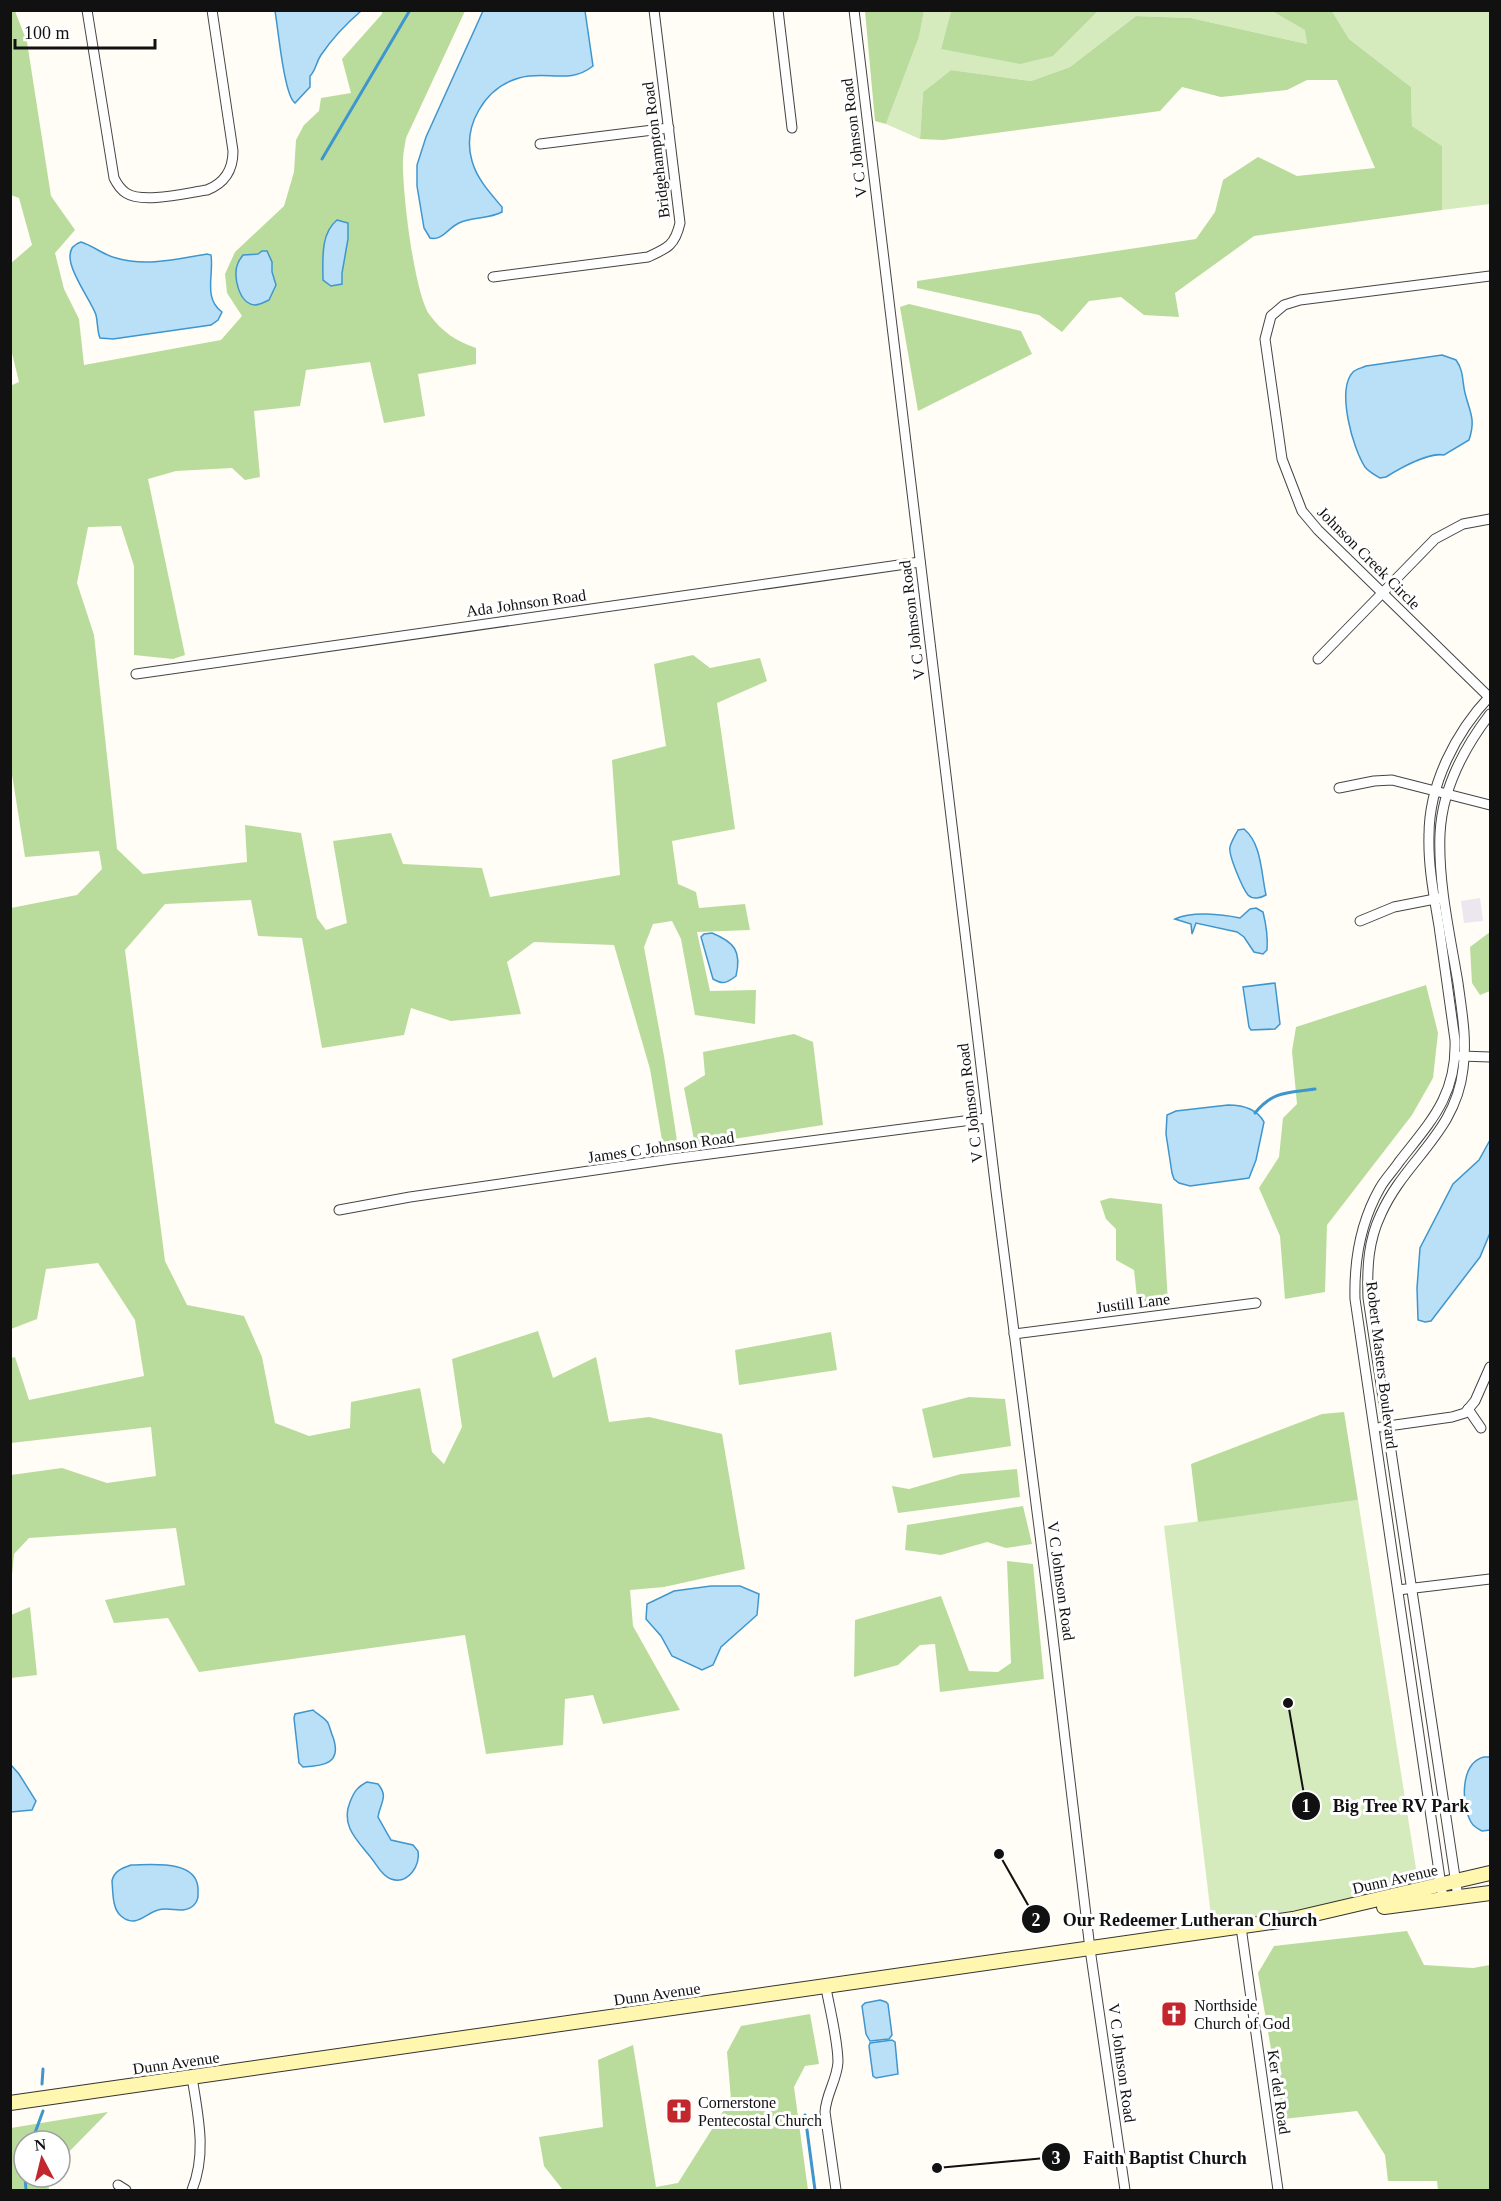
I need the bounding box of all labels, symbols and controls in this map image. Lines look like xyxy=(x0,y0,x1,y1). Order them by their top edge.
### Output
scale bar xyxy=(15,12,154,50)
text: 100 m xyxy=(24,23,70,43)
street label: V C Johnson Road xyxy=(838,77,870,199)
street label: Bridgehampton Road xyxy=(639,81,674,219)
street label: Johnson Creek Circle xyxy=(1314,503,1424,613)
street label: V C Johnson Road xyxy=(896,559,928,681)
street label: Ada Johnson Road xyxy=(465,586,587,620)
street label: V C Johnson Road xyxy=(954,1042,986,1164)
street label: James C Johnson Road xyxy=(587,1128,735,1166)
street label: Robert Masters Boulevard xyxy=(1363,1280,1401,1450)
street label: Justill Lane xyxy=(1095,1290,1171,1316)
street label: V C Johnson Road xyxy=(1044,1520,1078,1642)
callout: Big Tree RV Park xyxy=(1291,1788,1482,1824)
text: 1 xyxy=(1302,1796,1311,1816)
text: Big Tree RV Park xyxy=(1333,1796,1469,1816)
street label: Dunn Avenue xyxy=(1351,1861,1439,1897)
callout: Our Redeemer Lutheran Church xyxy=(1021,1901,1330,1937)
text: 2 xyxy=(1032,1910,1041,1930)
text: Our Redeemer Lutheran Church xyxy=(1063,1910,1317,1930)
street label: Dunn Avenue xyxy=(613,1980,701,2008)
place label: Northside Church of God xyxy=(1194,1997,1290,2032)
church icon: Northside Church of God xyxy=(1159,1999,1189,2029)
street label: V C Johnson Road xyxy=(1105,2002,1139,2124)
street label: Dunn Avenue xyxy=(132,2049,220,2077)
street label: Ker del Road xyxy=(1265,2049,1293,2135)
place label: Cornerstone Pentecostal Church xyxy=(698,2094,822,2129)
church icon: Cornerstone Pentecostal Church xyxy=(664,2096,694,2126)
north arrow xyxy=(12,2129,72,2189)
text: N xyxy=(33,2135,47,2154)
callout: Faith Baptist Church xyxy=(1041,2139,1259,2175)
text: 3 xyxy=(1052,2148,1061,2168)
text: Faith Baptist Church xyxy=(1083,2148,1247,2168)

